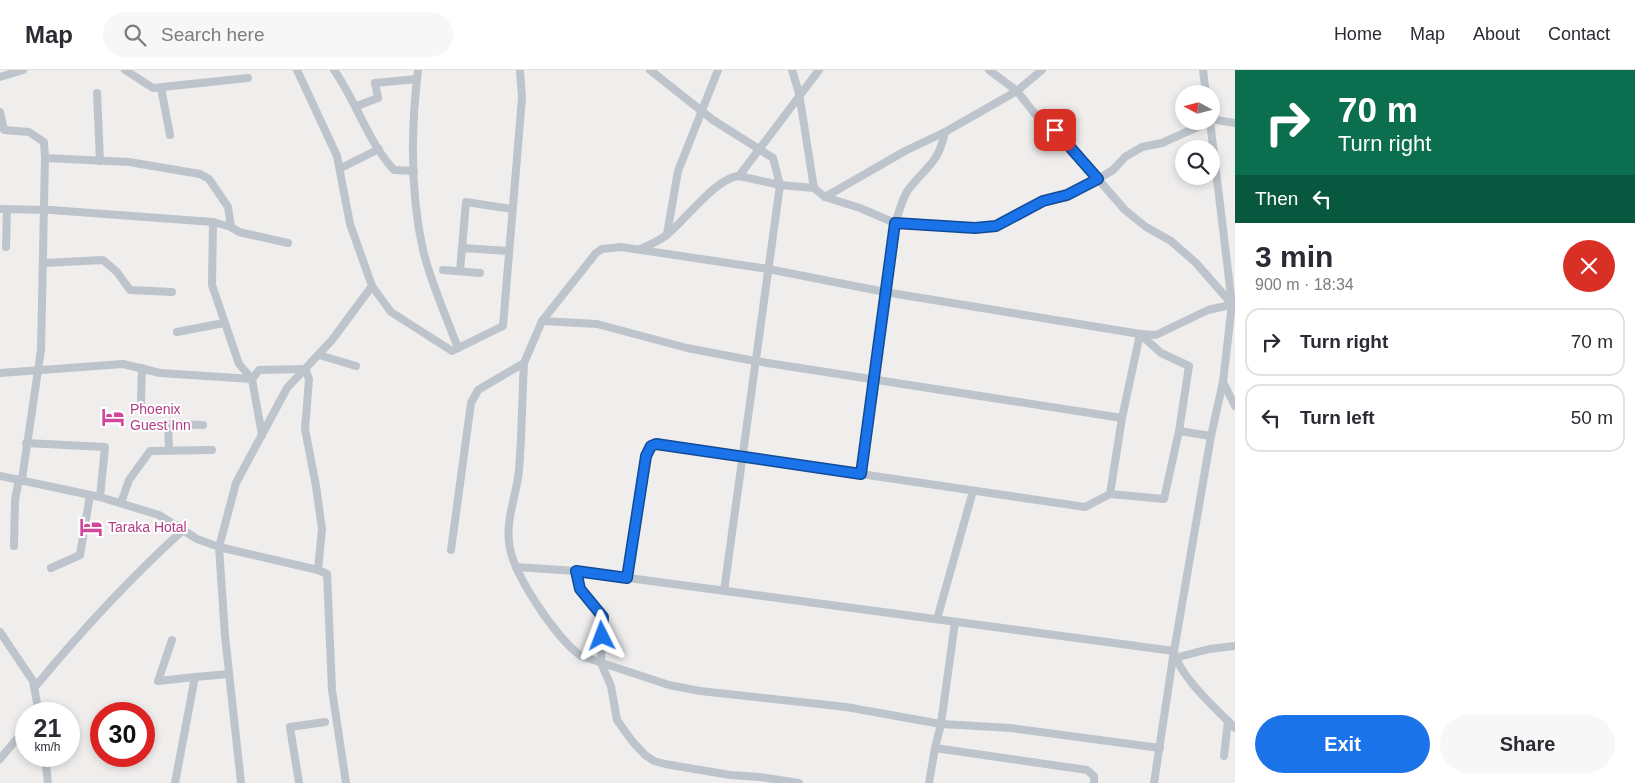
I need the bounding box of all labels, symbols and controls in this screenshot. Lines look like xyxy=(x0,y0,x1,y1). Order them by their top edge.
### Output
search box xyxy=(103,12,453,57)
text: Map xyxy=(25,21,73,48)
icon: search xyxy=(121,21,149,49)
text: Search here xyxy=(161,24,265,45)
text: Home xyxy=(1334,24,1382,44)
text: Map xyxy=(1410,24,1445,44)
text: About xyxy=(1473,24,1520,44)
text: Contact xyxy=(1548,24,1610,44)
north arrow xyxy=(1175,85,1220,130)
map controls xyxy=(1175,85,1220,185)
icon: right xyxy=(1255,90,1320,155)
text: 70 m xyxy=(1338,90,1418,129)
pin xyxy=(1034,109,1076,151)
icon: arrive xyxy=(1041,116,1069,144)
text: Turn right xyxy=(1338,131,1431,156)
button: search xyxy=(1175,140,1220,185)
icon: left xyxy=(1308,185,1336,213)
text: Then xyxy=(1255,188,1298,209)
text: 3 min xyxy=(1255,240,1333,273)
button: close xyxy=(1563,240,1615,292)
text: 900 m · 18:34 xyxy=(1255,276,1354,293)
icon: right xyxy=(1257,328,1285,356)
text: Turn right xyxy=(1300,331,1388,352)
text: 70 m xyxy=(1571,331,1613,352)
place label: Phoenix Guest Inn xyxy=(130,401,191,433)
hotel icon: Phoenix Guest Inn xyxy=(100,404,126,430)
icon: left xyxy=(1257,404,1285,432)
text: Turn left xyxy=(1300,407,1375,428)
text: 50 m xyxy=(1571,407,1613,428)
hotel icon: Taraka Hotal xyxy=(78,514,104,540)
place label: Taraka Hotal xyxy=(108,519,187,535)
position arrow xyxy=(575,609,627,661)
speed limit sign: 30 xyxy=(90,702,155,767)
text: 21 xyxy=(34,714,61,742)
button: Exit xyxy=(1255,715,1430,773)
button: Share xyxy=(1440,715,1615,773)
text: km/h xyxy=(34,740,61,754)

